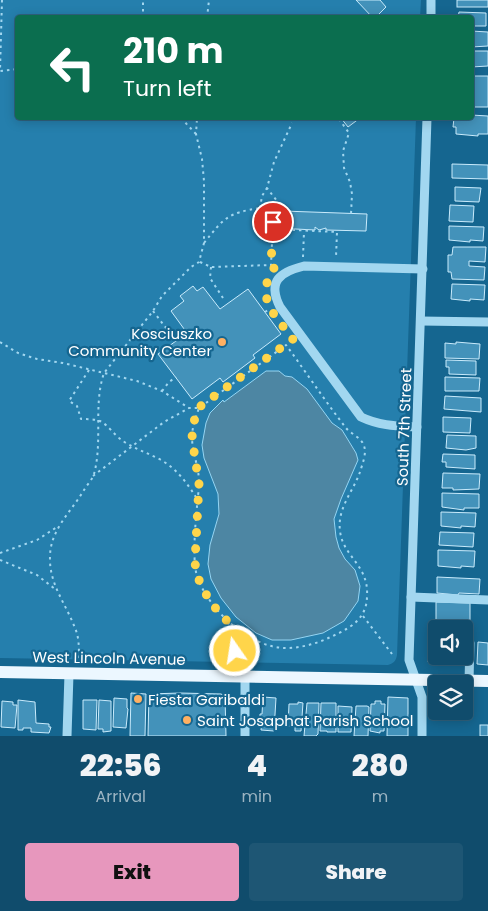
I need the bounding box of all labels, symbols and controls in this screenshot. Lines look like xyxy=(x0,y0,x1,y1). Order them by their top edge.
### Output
text: 210 m xyxy=(123,26,223,75)
icon: left xyxy=(40,35,105,100)
text: Turn left xyxy=(123,73,211,104)
pin xyxy=(252,201,294,243)
icon: arrive xyxy=(259,208,287,236)
place label: Kosciuszko Community Center xyxy=(68,323,212,361)
marker: Kosciuszko Community Center xyxy=(216,336,228,348)
street label: South 7th Street xyxy=(391,368,417,486)
map controls xyxy=(428,620,473,720)
button: sound xyxy=(428,620,473,665)
position arrow xyxy=(208,624,260,676)
street label: West Lincoln Avenue xyxy=(32,646,186,670)
button: layers xyxy=(428,675,473,720)
place label: Fiesta Garibaldi xyxy=(148,689,265,710)
marker: Fiesta Garibaldi xyxy=(132,693,144,705)
place label: Saint Josaphat Parish School xyxy=(197,710,414,731)
marker: Saint Josaphat Parish School xyxy=(181,714,193,726)
text: 22:56 xyxy=(80,744,162,787)
text: 4 xyxy=(246,744,267,787)
text: 280 xyxy=(352,744,408,787)
text: Arrival xyxy=(96,785,146,808)
text: min xyxy=(241,785,272,808)
text: m xyxy=(372,785,388,808)
button: Exit xyxy=(25,843,239,901)
button: Share xyxy=(249,843,463,901)

